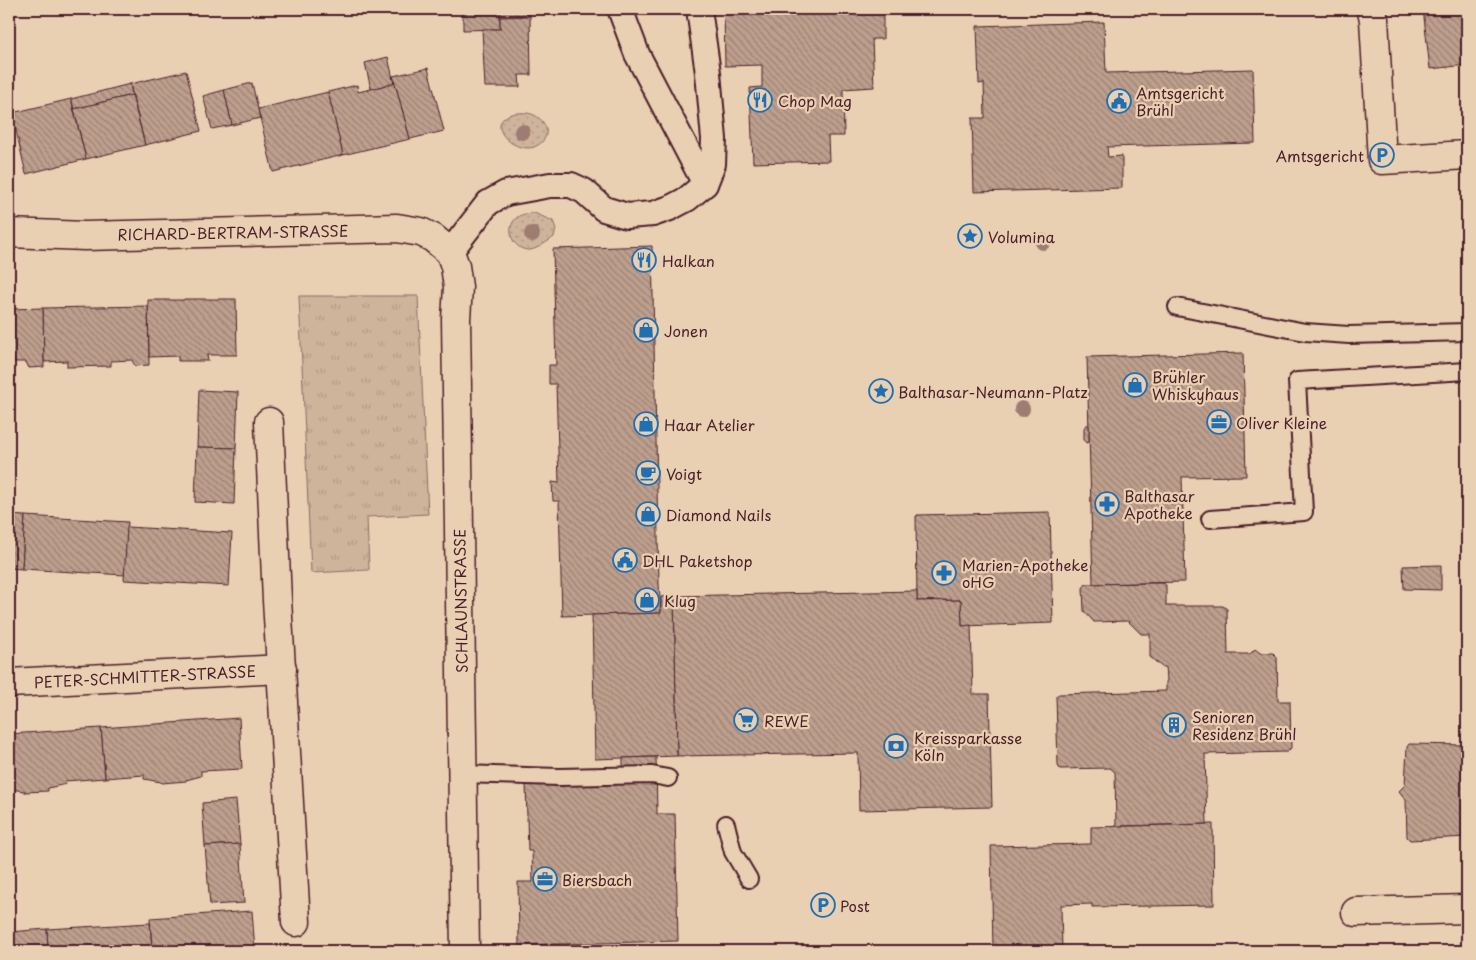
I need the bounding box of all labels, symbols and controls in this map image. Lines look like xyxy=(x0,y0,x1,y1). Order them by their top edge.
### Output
place label: Amtsgericht Brühl xyxy=(1136,81,1224,121)
restaurant icon: Chop Mag xyxy=(747,87,773,113)
public building icon: Amtsgericht Brühl xyxy=(1106,88,1132,114)
place label: Chop Mag xyxy=(778,89,852,112)
parking icon: Amtsgericht xyxy=(1369,142,1395,168)
place label: Amtsgericht xyxy=(1276,144,1364,167)
street label: RICHARD-BERTRAM-STRASSE xyxy=(117,218,349,246)
place icon: Volumina xyxy=(957,223,983,249)
place label: Volumina xyxy=(988,225,1055,248)
restaurant icon: Halkan xyxy=(631,247,657,273)
place label: Halkan xyxy=(662,249,715,272)
shop icon: Jonen xyxy=(633,317,659,343)
place label: Jonen xyxy=(664,319,708,342)
place label: Brühler Whiskyhaus xyxy=(1152,365,1239,405)
shop icon: Brühler Whiskyhaus xyxy=(1122,372,1148,398)
place icon: Balthasar-Neumann-Platz xyxy=(868,378,894,404)
place label: Balthasar-Neumann-Platz xyxy=(898,380,1088,403)
office icon: Oliver Kleine xyxy=(1206,409,1232,435)
shop icon: Haar Atelier xyxy=(633,411,659,437)
place label: Oliver Kleine xyxy=(1236,411,1327,434)
place label: Haar Atelier xyxy=(664,413,755,436)
cafe icon: Voigt xyxy=(635,460,661,486)
place label: Voigt xyxy=(666,462,702,485)
place label: Balthasar Apotheke xyxy=(1124,484,1195,524)
pharmacy icon: Balthasar Apotheke xyxy=(1094,491,1120,517)
shop icon: Diamond Nails xyxy=(635,501,661,527)
place label: Diamond Nails xyxy=(666,503,771,526)
street label: SCHLAUNSTRASSE xyxy=(447,529,473,673)
public building icon: DHL Paketshop xyxy=(612,547,638,573)
place label: DHL Paketshop xyxy=(642,549,753,572)
place label: Marien-Apotheke oHG xyxy=(962,553,1088,593)
pharmacy icon: Marien-Apotheke oHG xyxy=(931,560,957,586)
shop icon: Klug xyxy=(634,587,660,613)
place label: Klug xyxy=(664,589,696,612)
street label: PETER-SCHMITTER-STRASSE xyxy=(33,659,257,693)
place label: Senioren Residenz Brühl xyxy=(1192,705,1296,745)
supermarket icon: REWE xyxy=(733,707,759,733)
place label: REWE xyxy=(764,709,809,732)
building icon: Senioren Residenz Brühl xyxy=(1161,712,1187,738)
place label: Kreissparkasse Köln xyxy=(914,726,1022,766)
bank icon: Kreissparkasse Köln xyxy=(883,733,909,759)
office icon: Biersbach xyxy=(532,866,558,892)
place label: Biersbach xyxy=(562,868,632,891)
parking icon: Post xyxy=(810,892,836,918)
place label: Post xyxy=(840,894,870,917)

